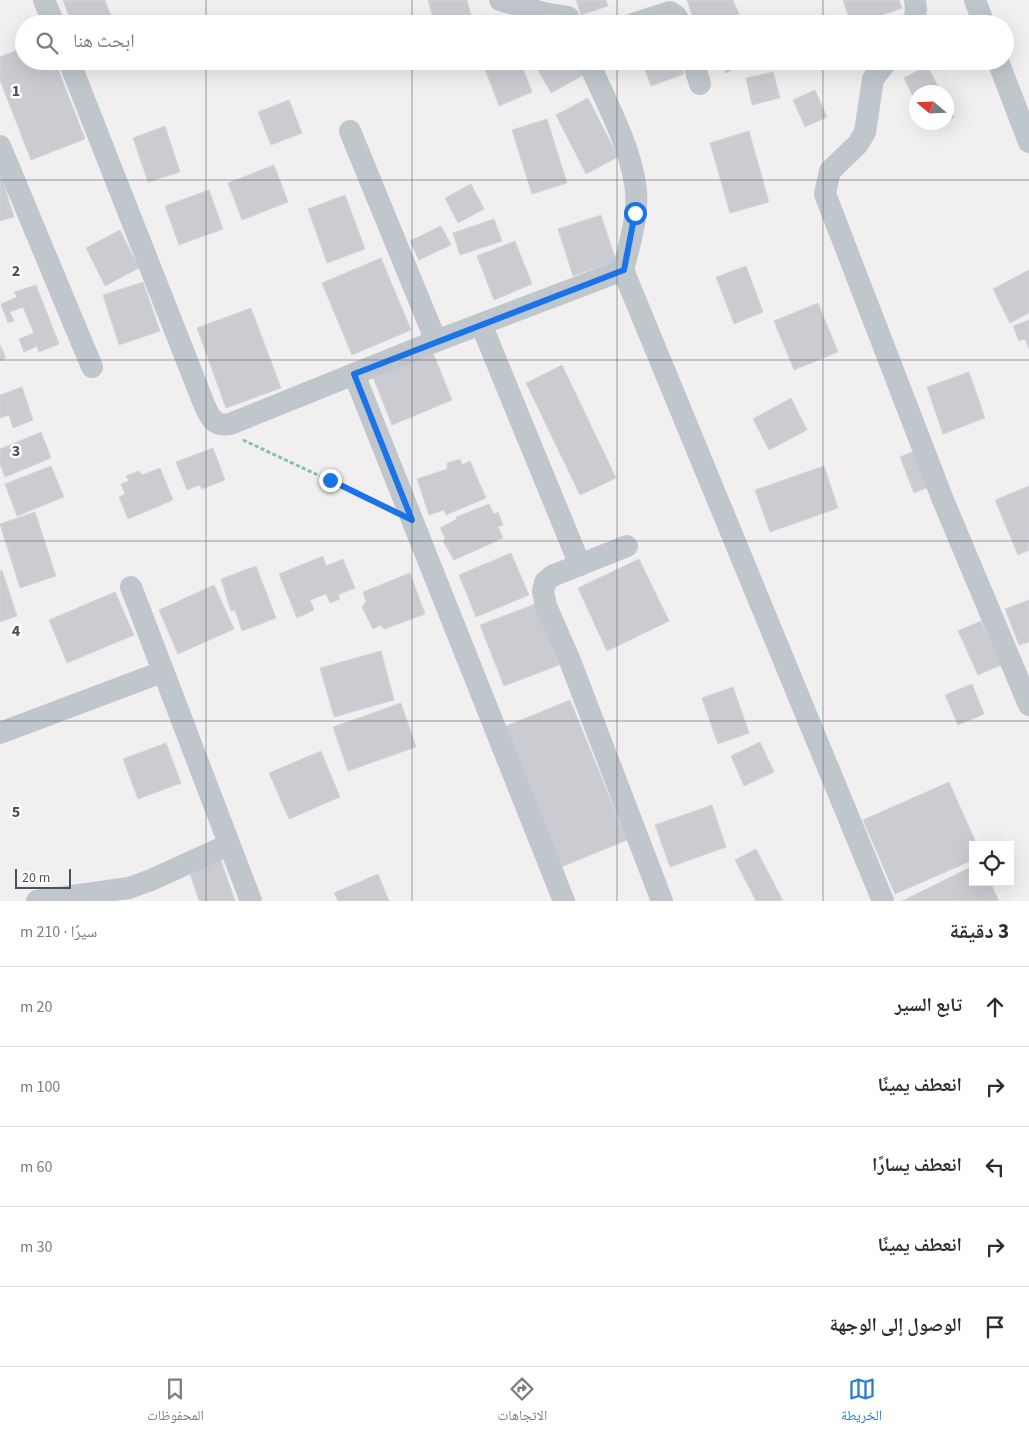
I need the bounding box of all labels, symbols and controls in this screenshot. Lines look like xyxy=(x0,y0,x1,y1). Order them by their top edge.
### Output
search box xyxy=(15,15,1014,70)
text: ابحث هنا xyxy=(73,28,135,55)
icon: search xyxy=(33,29,61,57)
text: 1 xyxy=(12,80,20,102)
north arrow xyxy=(909,85,954,130)
route start xyxy=(624,202,647,225)
text: 2 xyxy=(12,260,20,282)
text: 3 xyxy=(12,440,20,462)
route end xyxy=(319,469,342,492)
text: 4 xyxy=(12,620,21,642)
text: 5 xyxy=(12,801,20,823)
map controls xyxy=(969,841,1014,886)
button: locate xyxy=(969,841,1014,886)
scale bar xyxy=(15,866,71,889)
text: 20 m xyxy=(22,868,50,888)
text: 3 دقيقة xyxy=(950,916,1009,946)
text: سيرًا · 210 m xyxy=(20,921,97,943)
text: تابع السير xyxy=(895,992,962,1019)
icon: ahead xyxy=(981,993,1009,1021)
text: 20 m xyxy=(20,996,52,1018)
text: انعطف يمينًا xyxy=(878,1072,962,1099)
icon: right xyxy=(981,1073,1009,1101)
text: 100 m xyxy=(20,1076,60,1098)
text: انعطف يسارًا xyxy=(872,1152,962,1179)
icon: left xyxy=(981,1153,1009,1181)
text: 60 m xyxy=(20,1156,52,1178)
text: انعطف يمينًا xyxy=(878,1232,962,1259)
icon: right xyxy=(981,1233,1009,1261)
text: 30 m xyxy=(20,1236,52,1258)
text: الوصول إلى الوجهة xyxy=(829,1312,962,1339)
icon: arrive xyxy=(981,1313,1009,1341)
tab: المحفوظات xyxy=(147,1375,204,1429)
tab: الاتجاهات xyxy=(498,1375,547,1429)
tab: الخريطة xyxy=(841,1375,882,1429)

